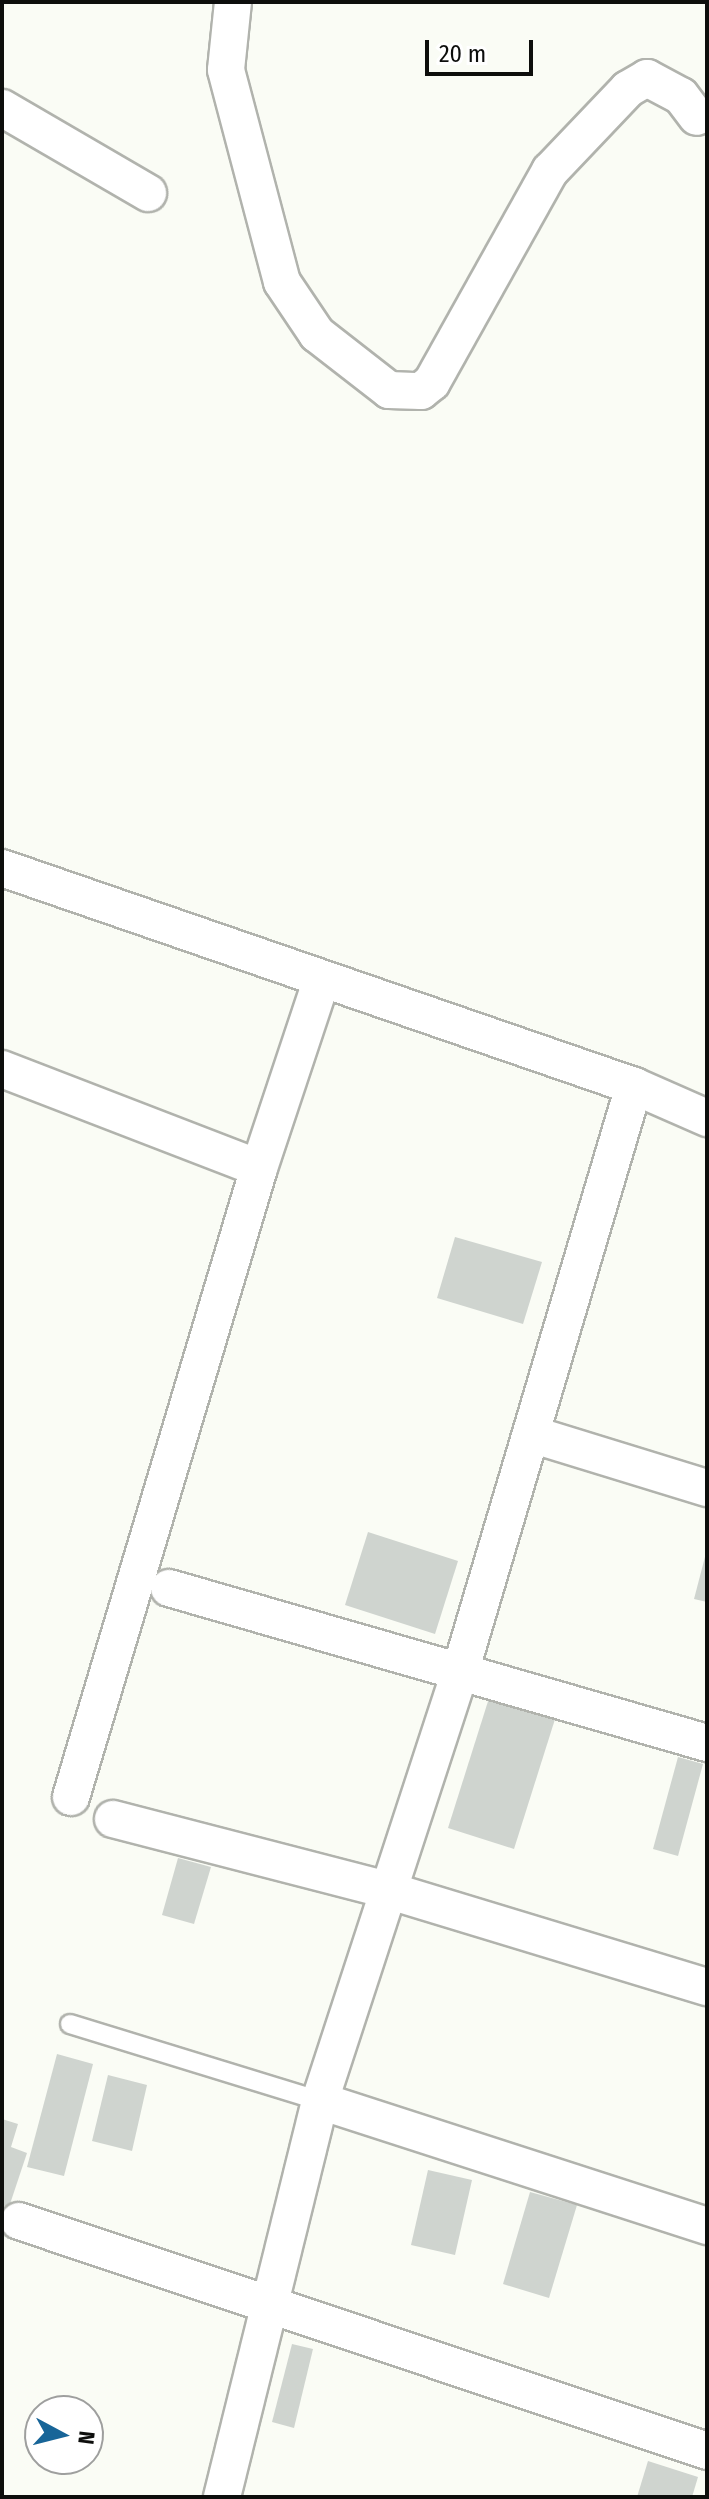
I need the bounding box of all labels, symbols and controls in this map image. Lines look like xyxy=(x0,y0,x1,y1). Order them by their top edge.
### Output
scale bar xyxy=(429,24,537,74)
text: 20 m xyxy=(439,40,486,68)
north arrow xyxy=(24,2395,104,2475)
text: N xyxy=(72,2430,101,2446)

